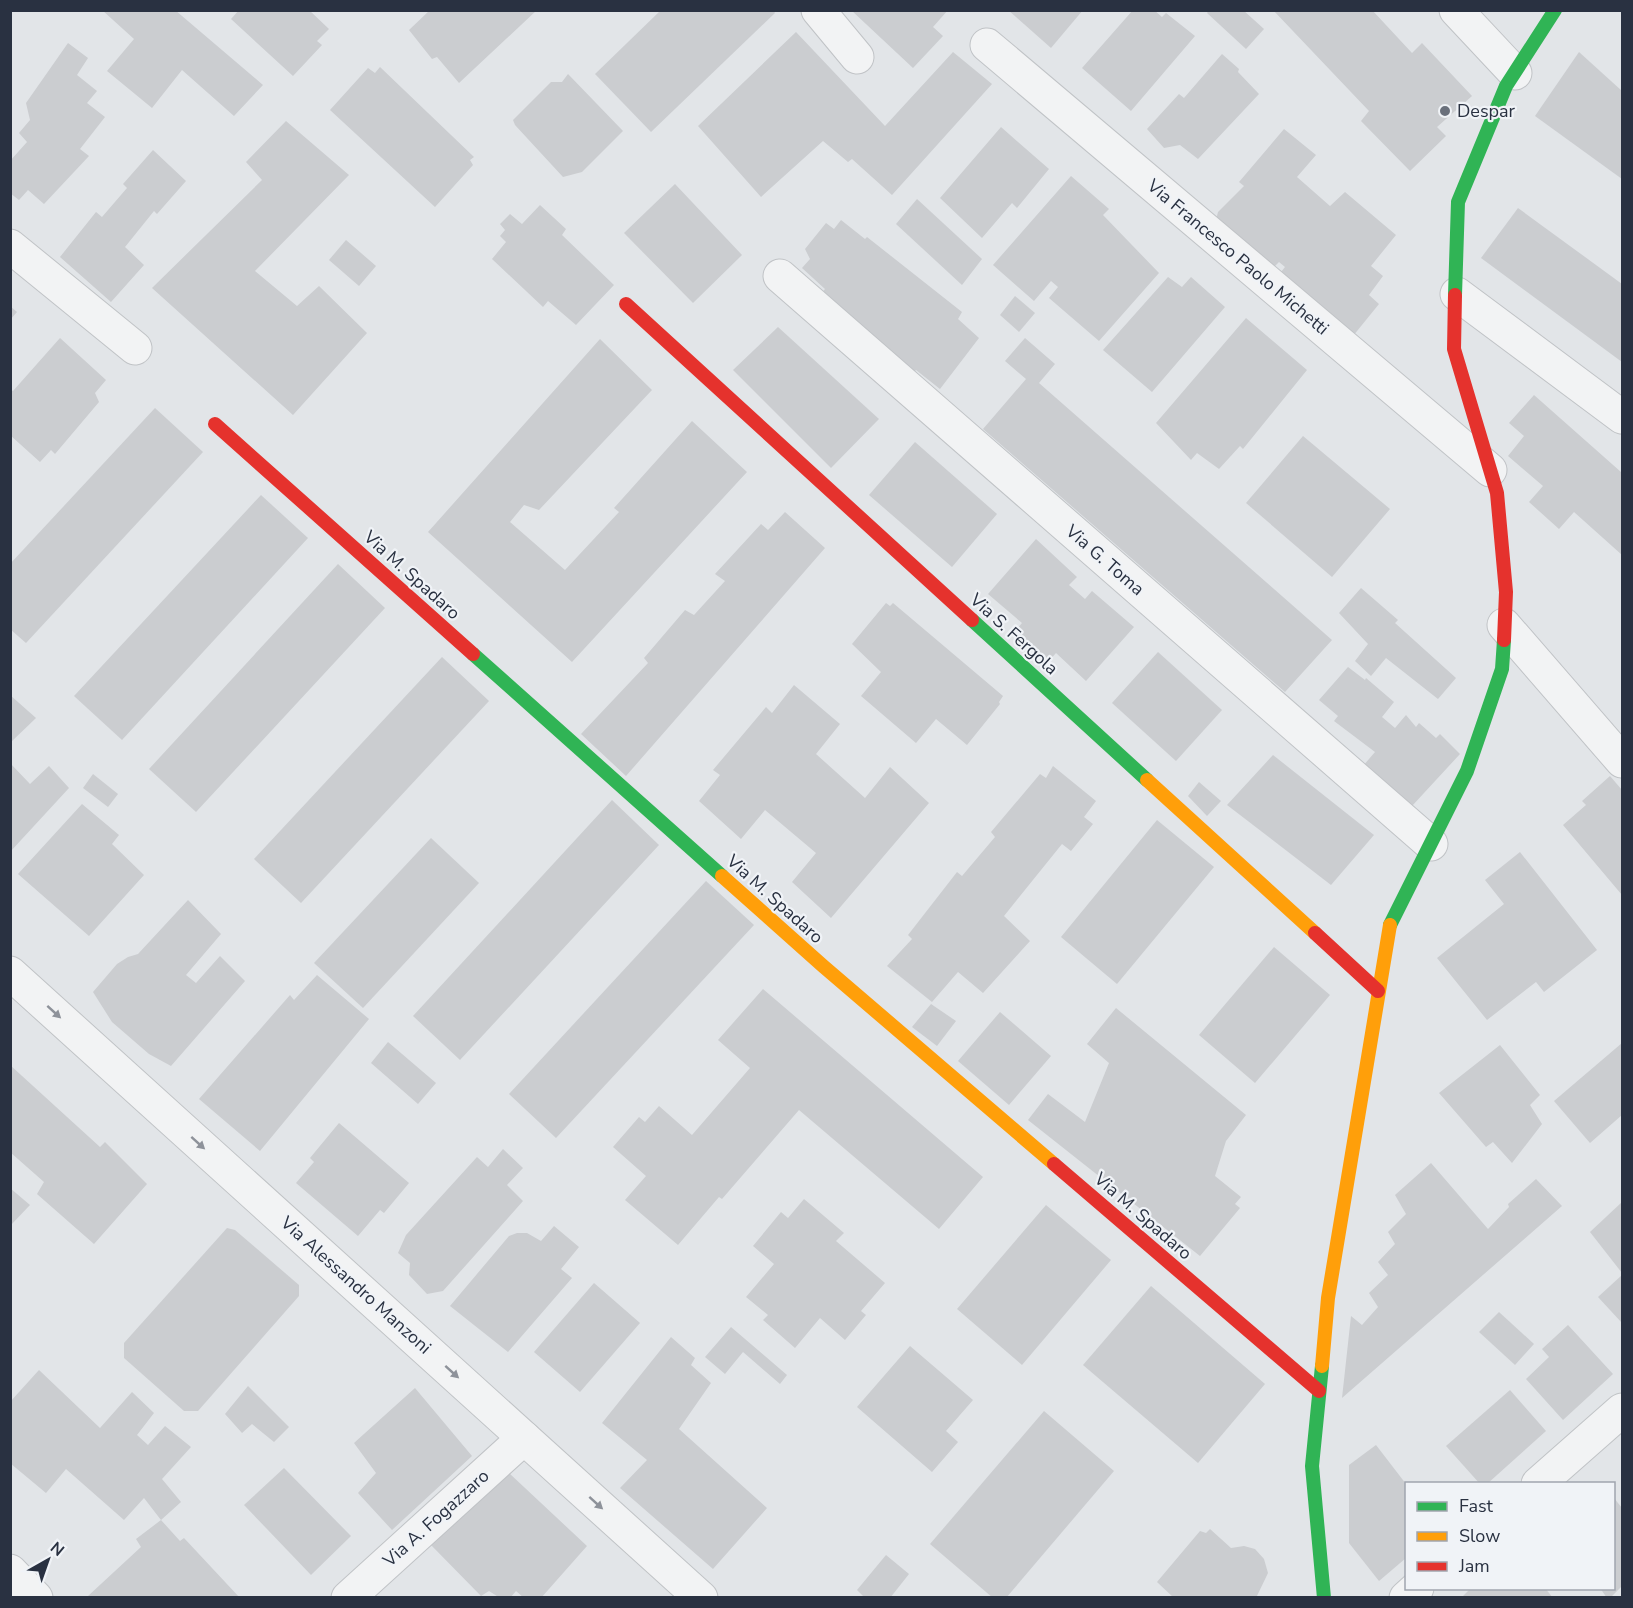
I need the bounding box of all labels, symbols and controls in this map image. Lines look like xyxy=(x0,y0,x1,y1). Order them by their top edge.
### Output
place label: Despar xyxy=(1457,99,1516,123)
marker: Despar xyxy=(1438,104,1452,118)
street label: Via Francesco Paolo Michetti xyxy=(1141,173,1334,340)
street label: Via G. Toma xyxy=(1060,518,1149,601)
street label: Via M. Spadaro xyxy=(358,524,465,625)
street label: Via S. Fergola xyxy=(964,587,1063,680)
street label: Via M. Spadaro xyxy=(721,848,828,949)
one-way arrow xyxy=(46,1005,61,1018)
one-way arrow xyxy=(191,1136,206,1150)
street label: Via M. Spadaro xyxy=(1088,1166,1197,1265)
street label: Via Alessandro Manzoni xyxy=(275,1210,436,1359)
one-way arrow xyxy=(444,1365,459,1378)
street label: Via A. Fogazzaro xyxy=(377,1464,494,1573)
legend xyxy=(1405,1482,1615,1590)
text: Fast xyxy=(1459,1494,1494,1518)
one-way arrow xyxy=(589,1496,604,1510)
text: Slow xyxy=(1459,1524,1500,1548)
north arrow xyxy=(18,1530,78,1590)
text: N xyxy=(45,1537,69,1562)
text: Jam xyxy=(1458,1554,1490,1578)

